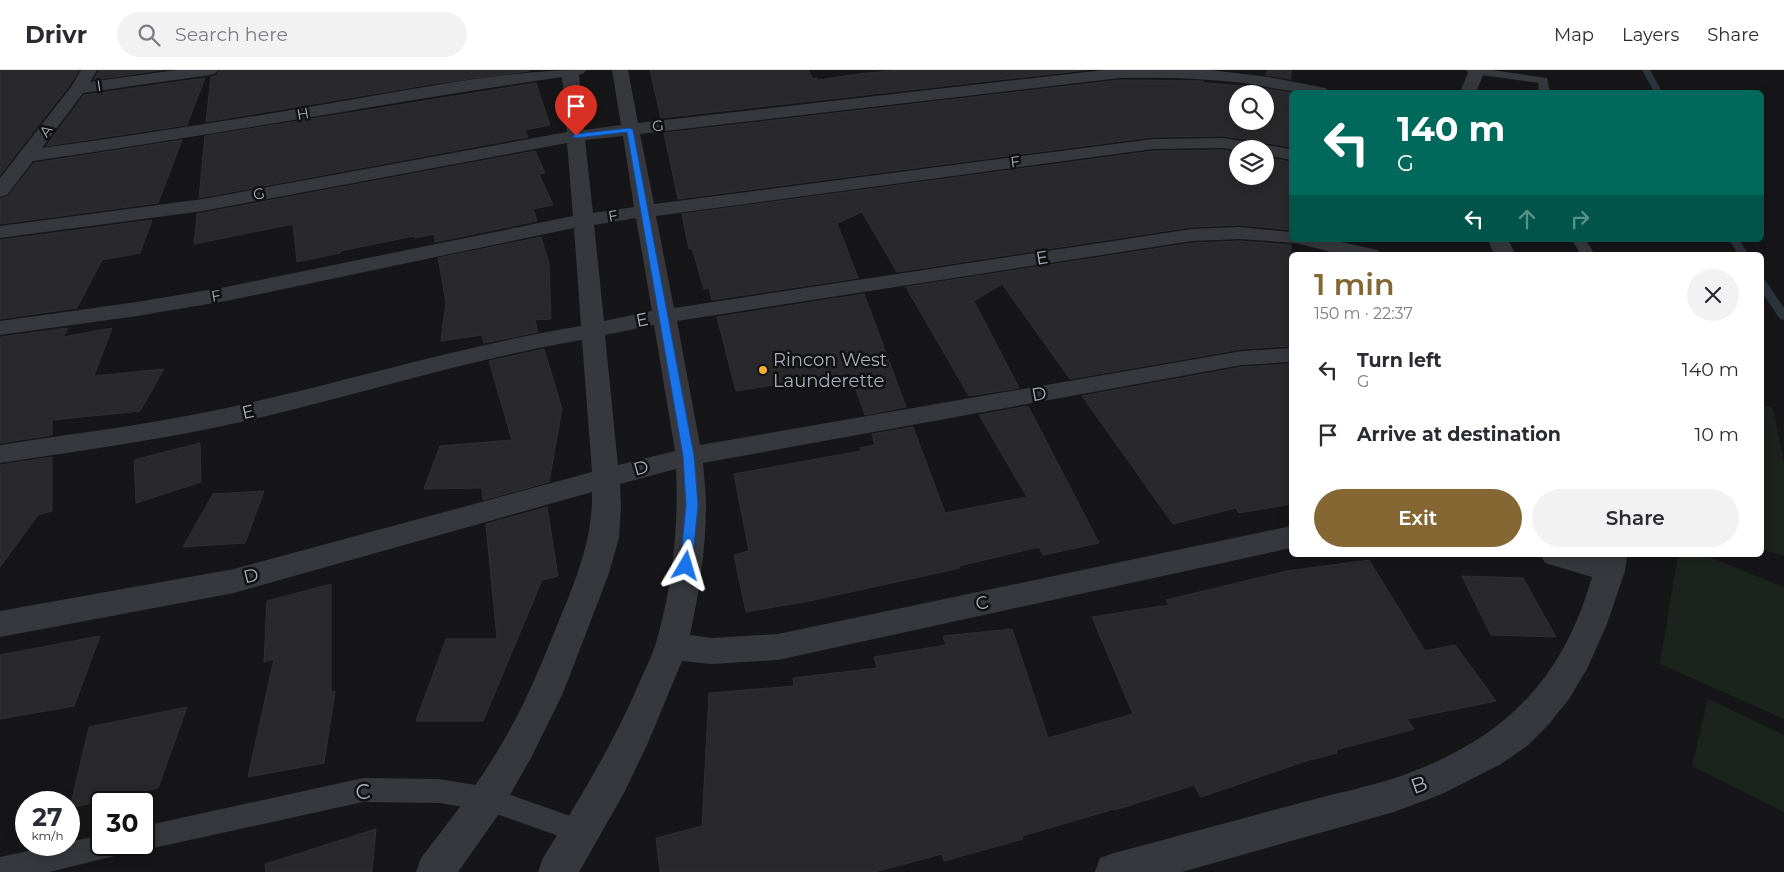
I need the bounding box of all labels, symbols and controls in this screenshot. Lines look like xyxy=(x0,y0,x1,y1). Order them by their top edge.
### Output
search box xyxy=(117,12,467,57)
text: Drivr xyxy=(25,20,87,49)
icon: search xyxy=(135,21,163,49)
text: Search here xyxy=(175,23,288,46)
text: Map xyxy=(1554,24,1594,46)
text: Layers xyxy=(1622,24,1679,46)
text: Share xyxy=(1707,24,1759,46)
street label: I xyxy=(95,76,102,95)
pin xyxy=(555,85,597,136)
map controls xyxy=(1229,85,1274,185)
button: search xyxy=(1229,85,1274,130)
icon: arrive xyxy=(562,92,590,120)
street label: H xyxy=(295,103,311,124)
text: 140 m xyxy=(1397,107,1505,150)
icon: left xyxy=(1314,110,1379,175)
street label: G xyxy=(651,115,665,136)
street label: A xyxy=(35,120,57,141)
button: layers xyxy=(1229,140,1274,185)
text: G xyxy=(1397,150,1414,177)
street label: F xyxy=(1009,151,1021,172)
street label: G xyxy=(251,183,266,204)
street label: F xyxy=(607,205,619,226)
icon: left xyxy=(1460,205,1488,233)
icon: ahead xyxy=(1513,205,1541,233)
icon: right xyxy=(1566,205,1594,233)
street label: E xyxy=(1034,246,1050,270)
text: 1 min xyxy=(1314,266,1395,303)
button: close xyxy=(1687,269,1739,321)
street label: F xyxy=(210,285,222,306)
text: 150 m · 22:37 xyxy=(1314,304,1413,323)
street label: E xyxy=(634,308,650,332)
place label: Rincon West Launderette xyxy=(773,349,887,392)
text: Turn left xyxy=(1357,349,1442,372)
icon: left xyxy=(1314,356,1342,384)
text: 140 m xyxy=(1682,358,1739,381)
marker: Rincon West Launderette xyxy=(757,364,769,376)
text: G xyxy=(1357,372,1369,391)
street label: D xyxy=(1030,382,1048,406)
street label: E xyxy=(240,400,256,424)
icon: arrive xyxy=(1314,421,1342,449)
text: Arrive at destination xyxy=(1357,423,1561,446)
text: 10 m xyxy=(1694,423,1739,446)
street label: D xyxy=(631,455,651,481)
button: Exit xyxy=(1314,489,1522,547)
button: Share xyxy=(1532,489,1739,547)
position arrow xyxy=(659,539,711,591)
street label: D xyxy=(241,564,261,588)
street label: C xyxy=(973,591,991,615)
street label: B xyxy=(1407,770,1431,799)
street label: C xyxy=(354,778,372,805)
speed limit sign: 30 xyxy=(90,791,155,856)
text: 27 xyxy=(32,802,63,832)
text: km/h xyxy=(31,828,64,843)

